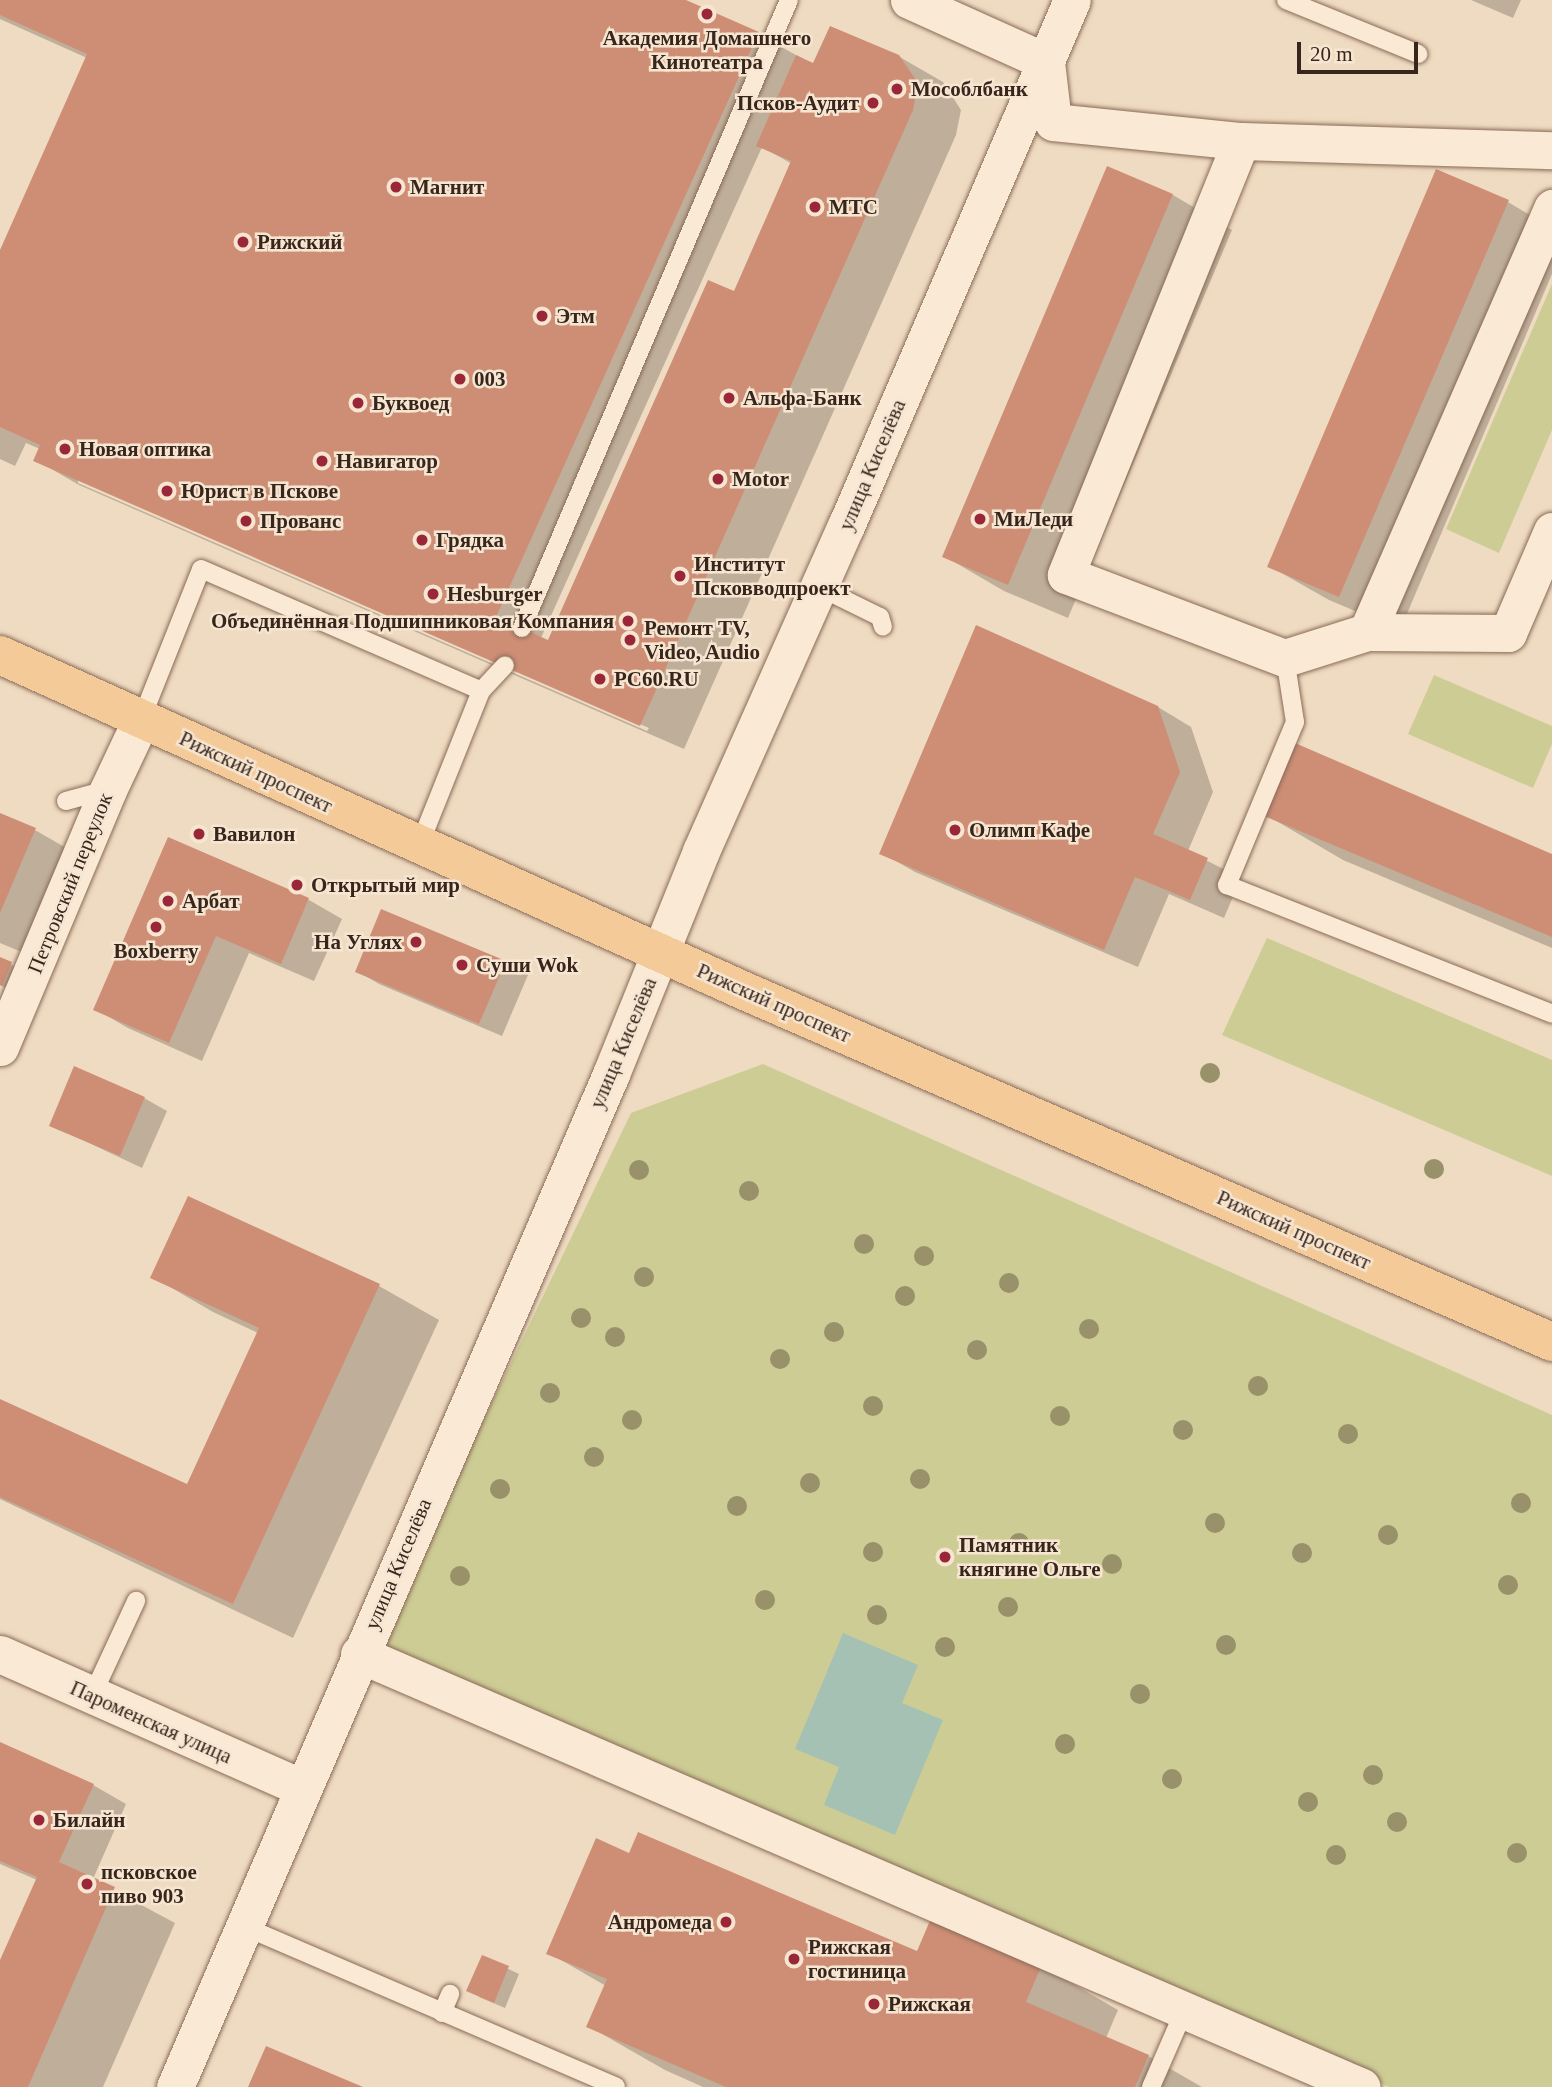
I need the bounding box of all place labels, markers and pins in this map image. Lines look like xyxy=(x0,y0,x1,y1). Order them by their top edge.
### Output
marker: Академия Домашнего Кинотеатра xyxy=(699,6,715,22)
place label: Академия Домашнего Кинотеатра xyxy=(603,25,811,75)
place label: Мособлбанк xyxy=(911,76,1028,102)
marker: Мособлбанк xyxy=(889,81,905,97)
place label: Псков-Аудит xyxy=(737,90,859,116)
marker: Псков-Аудит xyxy=(865,95,881,111)
place label: Магнит xyxy=(410,174,484,200)
marker: Магнит xyxy=(388,179,404,195)
place label: МТС xyxy=(829,194,878,220)
marker: МТС xyxy=(807,199,823,215)
place label: Рижский xyxy=(257,229,342,255)
marker: Рижский xyxy=(235,234,251,250)
place label: Этм xyxy=(556,303,595,329)
marker: Этм xyxy=(534,308,550,324)
place label: 003 xyxy=(474,366,505,392)
marker: 003 xyxy=(452,371,468,387)
place label: Альфа-Банк xyxy=(743,385,862,411)
place label: Буквоед xyxy=(372,390,449,416)
marker: Альфа-Банк xyxy=(721,390,737,406)
marker: Буквоед xyxy=(350,395,366,411)
place label: Новая оптика xyxy=(79,436,211,462)
marker: Новая оптика xyxy=(57,441,73,457)
place label: Навигатор xyxy=(336,448,438,474)
marker: Навигатор xyxy=(314,453,330,469)
place label: Motor xyxy=(732,466,789,492)
marker: Motor xyxy=(710,471,726,487)
place label: Юрист в Пскове xyxy=(181,478,338,504)
marker: Юрист в Пскове xyxy=(159,483,175,499)
place label: МиЛеди xyxy=(994,506,1073,532)
place label: Прованс xyxy=(260,508,341,534)
marker: МиЛеди xyxy=(972,511,988,527)
marker: Прованс xyxy=(238,513,254,529)
place label: Грядка xyxy=(436,527,504,553)
marker: Грядка xyxy=(414,532,430,548)
place label: Институт Псковводпроект xyxy=(694,551,851,601)
marker: Институт Псковводпроект xyxy=(672,568,688,584)
place label: Hesburger xyxy=(447,581,543,607)
marker: Hesburger xyxy=(425,586,441,602)
place label: Объединённая Подшипниковая Компания xyxy=(211,608,614,634)
marker: Объединённая Подшипниковая Компания xyxy=(620,613,636,629)
place label: Ремонт TV, Video, Audio xyxy=(644,615,761,665)
marker: Ремонт TV, Video, Audio xyxy=(622,632,638,648)
place label: PC60.RU xyxy=(614,666,699,692)
marker: PC60.RU xyxy=(592,671,608,687)
place label: Олимп Кафе xyxy=(969,817,1090,843)
place label: Вавилон xyxy=(213,821,295,847)
marker: Олимп Кафе xyxy=(947,822,963,838)
marker: Вавилон xyxy=(191,826,207,842)
place label: Открытый мир xyxy=(311,872,460,898)
marker: Открытый мир xyxy=(289,877,305,893)
place label: Арбат xyxy=(182,888,240,914)
marker: Арбат xyxy=(160,893,176,909)
marker: Boxberry xyxy=(148,919,164,935)
place label: На Углях xyxy=(314,929,402,955)
marker: На Углях xyxy=(408,934,424,950)
place label: Boxberry xyxy=(113,938,199,964)
place label: Суши Wok xyxy=(476,952,578,978)
marker: Суши Wok xyxy=(454,957,470,973)
place label: Памятник княгине Ольге xyxy=(959,1532,1101,1582)
marker: Памятник княгине Ольге xyxy=(937,1549,953,1565)
place label: Билайн xyxy=(53,1807,125,1833)
marker: Билайн xyxy=(31,1812,47,1828)
place label: псковское пиво 903 xyxy=(101,1859,197,1909)
marker: псковское пиво 903 xyxy=(79,1876,95,1892)
place label: Андромеда xyxy=(608,1909,712,1935)
marker: Андромеда xyxy=(718,1914,734,1930)
place label: Рижская гостиница xyxy=(808,1934,906,1984)
marker: Рижская гостиница xyxy=(786,1951,802,1967)
place label: Рижская xyxy=(888,1991,971,2017)
marker: Рижская xyxy=(866,1996,882,2012)

